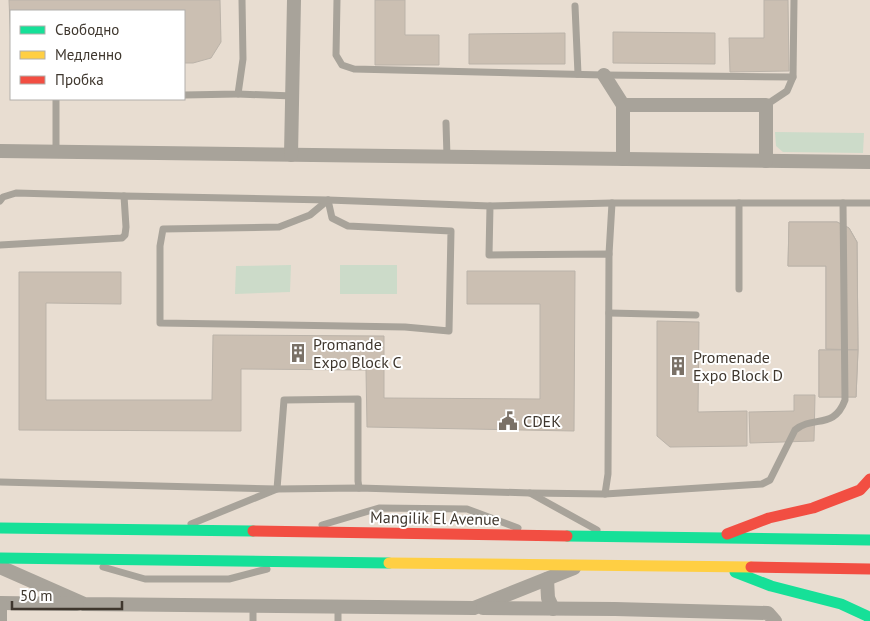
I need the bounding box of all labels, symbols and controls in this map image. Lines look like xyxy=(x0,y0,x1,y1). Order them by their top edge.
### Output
legend xyxy=(10,10,185,100)
text: Свободно xyxy=(55,20,119,39)
text: Медленно xyxy=(55,45,122,64)
text: Пробка xyxy=(55,70,104,89)
place label: Promande Expo Block C xyxy=(313,334,402,372)
building icon: Promande Expo Block C xyxy=(287,342,309,364)
place label: Promenade Expo Block D xyxy=(693,347,783,385)
building icon: Promenade Expo Block D xyxy=(667,355,689,377)
public building icon: CDEK xyxy=(497,410,519,432)
place label: CDEK xyxy=(523,411,561,431)
street label: Mangilik El Avenue xyxy=(370,507,500,529)
scale bar xyxy=(12,578,122,610)
text: 50 m xyxy=(20,586,53,605)

